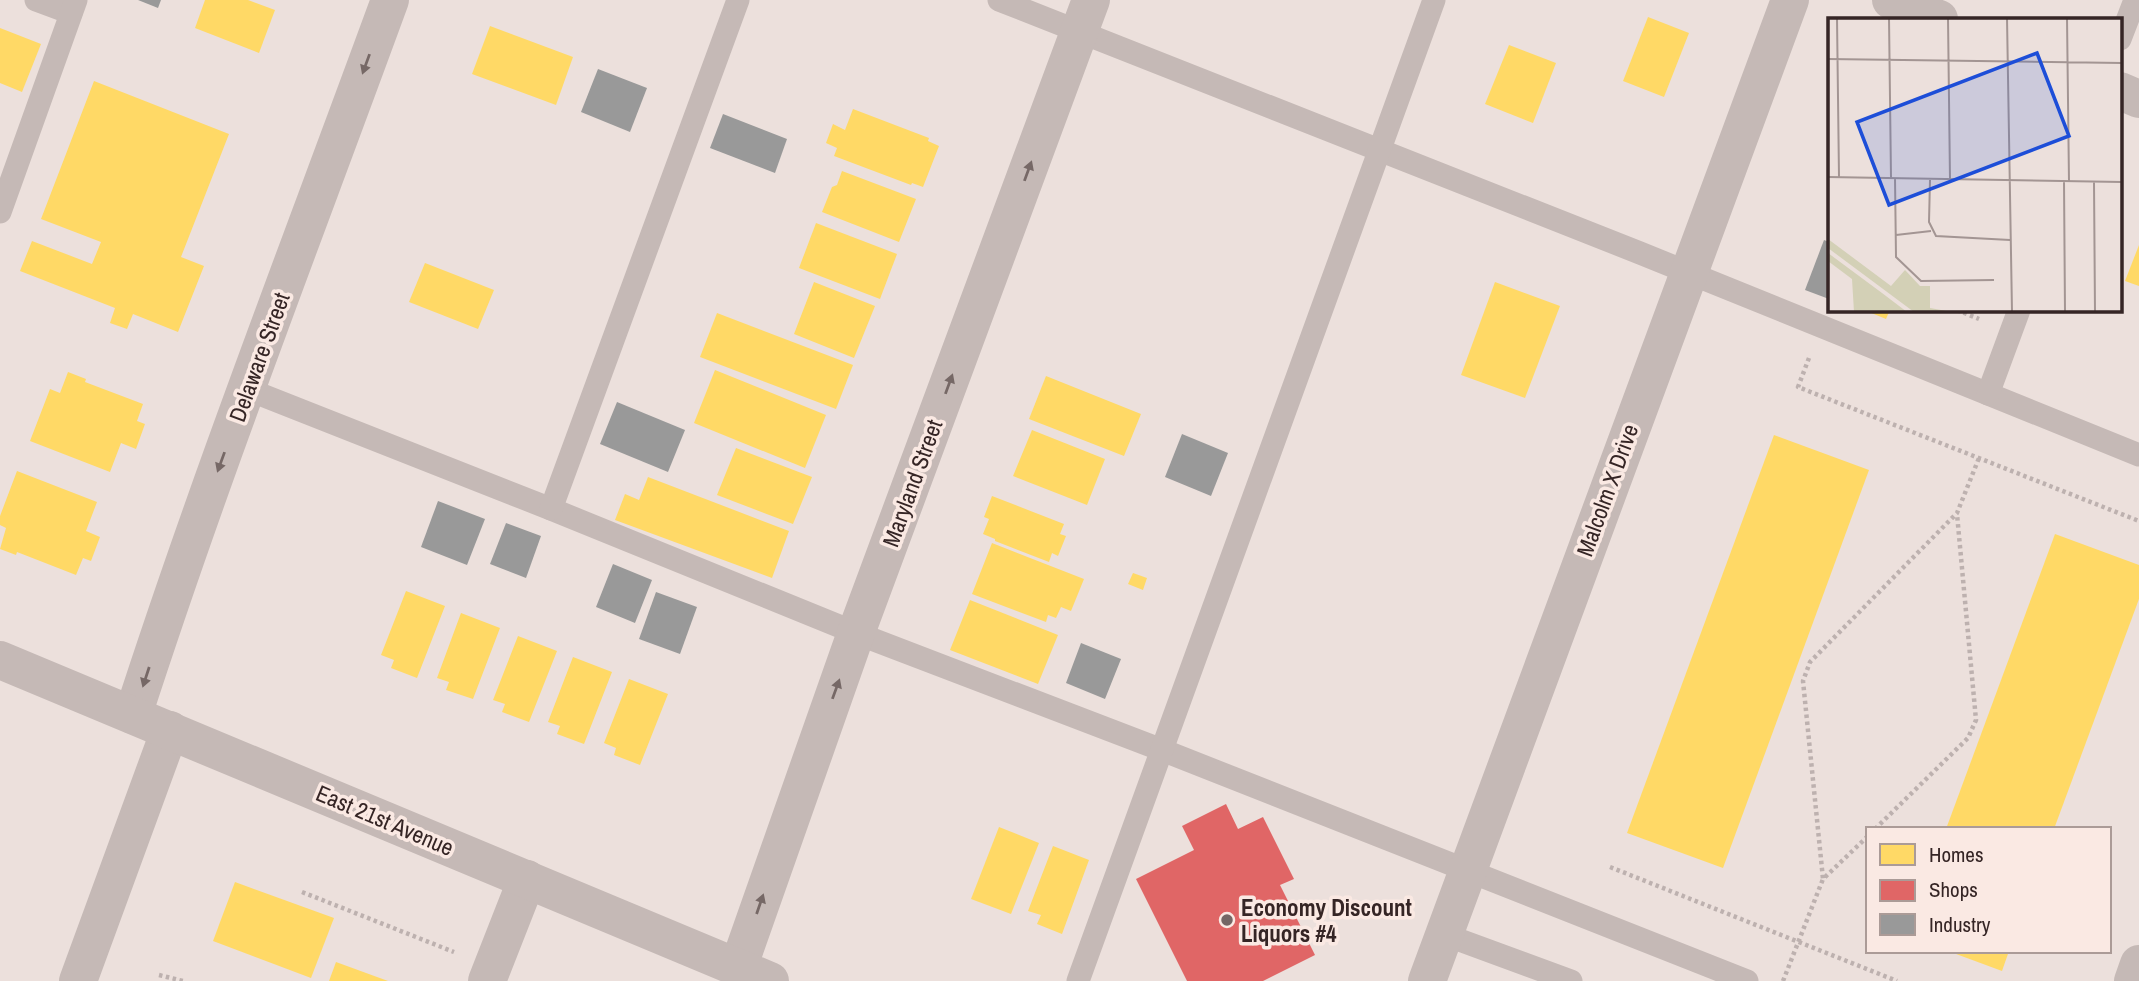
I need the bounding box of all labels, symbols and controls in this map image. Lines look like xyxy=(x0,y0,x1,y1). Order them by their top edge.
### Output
inset map xyxy=(1828,18,2122,312)
one-way arrow xyxy=(361,54,372,75)
one-way arrow xyxy=(1023,160,1034,181)
street label: Delaware Street xyxy=(221,288,297,426)
one-way arrow xyxy=(943,373,954,394)
street label: Maryland Street xyxy=(875,415,949,551)
street label: Malcolm X Drive xyxy=(1569,420,1645,560)
one-way arrow xyxy=(215,451,226,472)
one-way arrow xyxy=(140,666,151,687)
one-way arrow xyxy=(831,679,842,700)
street label: East 21st Avenue xyxy=(312,777,458,863)
legend xyxy=(1866,827,2111,953)
text: Homes xyxy=(1929,840,1984,869)
text: Shops xyxy=(1929,875,1978,904)
place label: Economy Discount Liquors #4 xyxy=(1241,892,1412,949)
one-way arrow xyxy=(755,893,766,914)
text: Industry xyxy=(1929,910,1991,939)
marker: Economy Discount Liquors #4 xyxy=(1219,912,1235,928)

